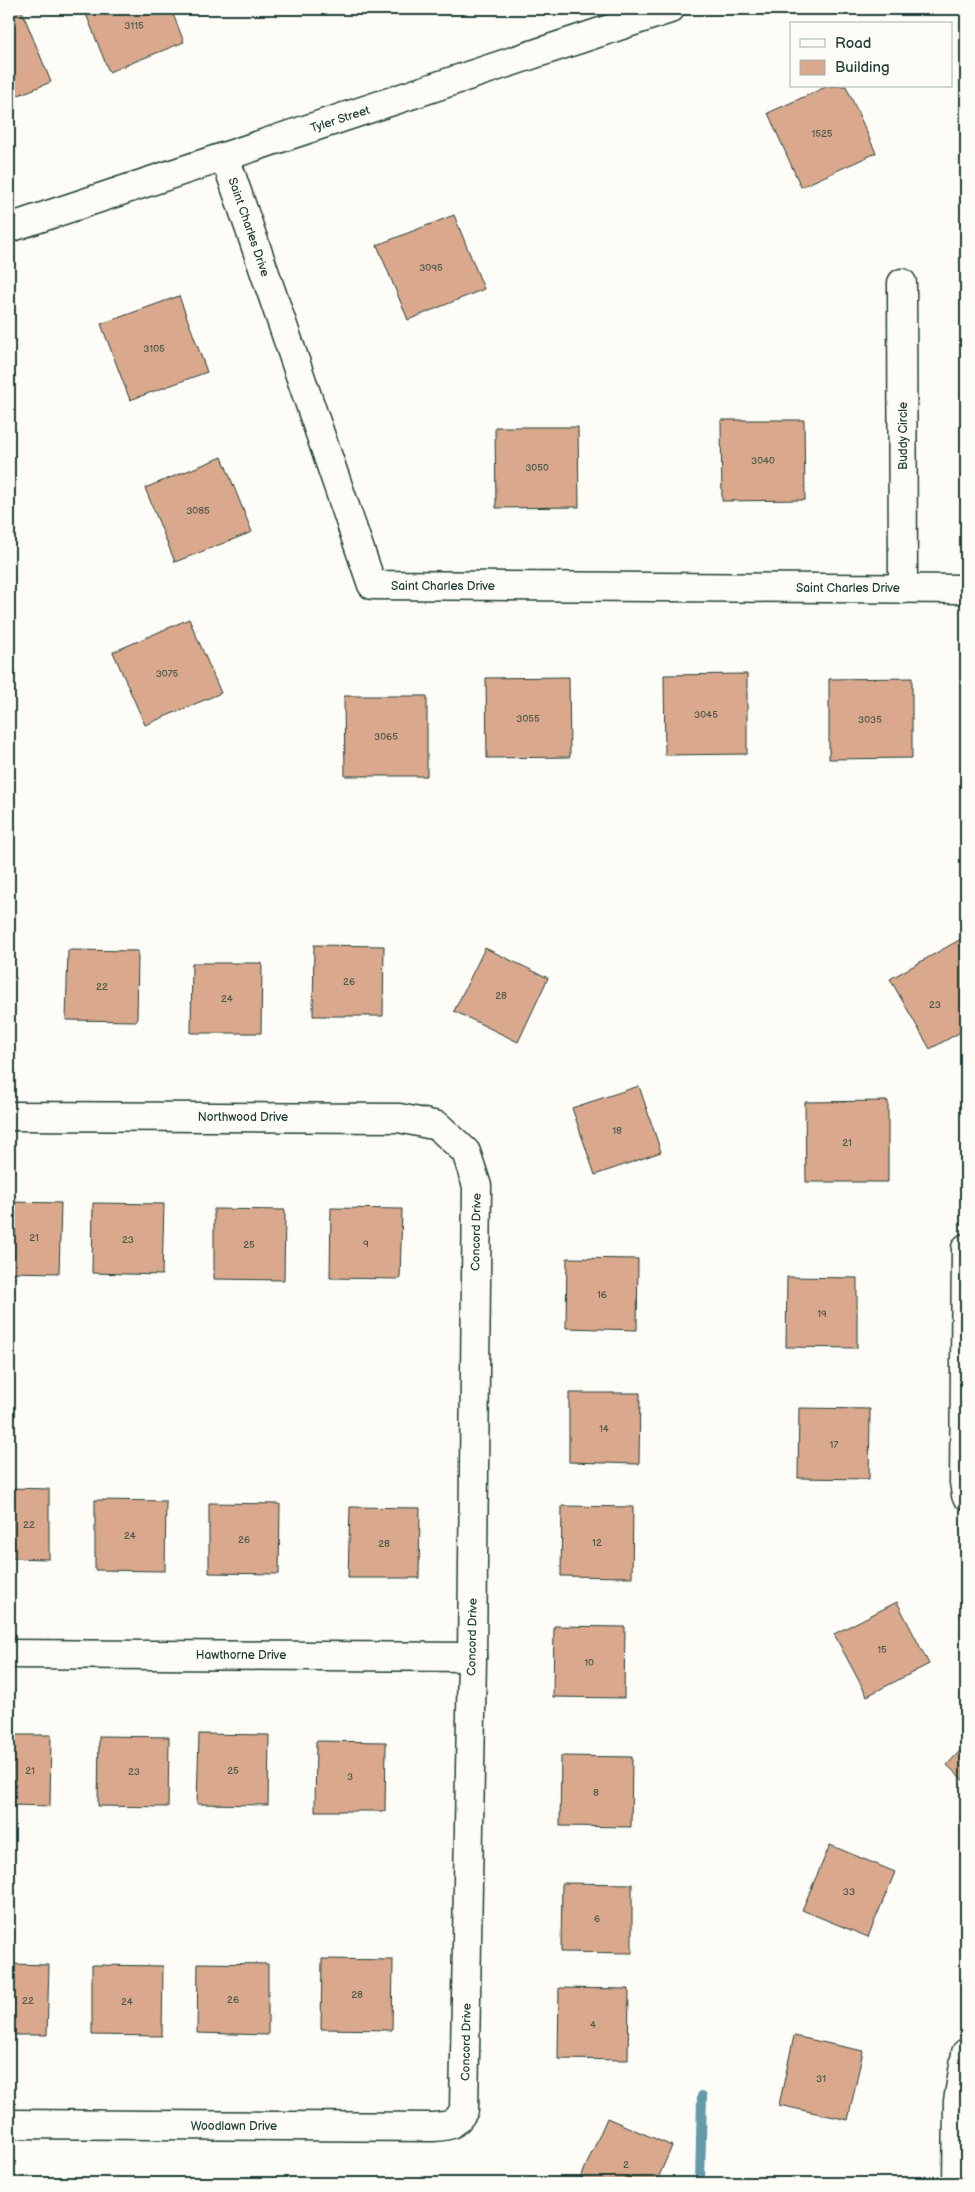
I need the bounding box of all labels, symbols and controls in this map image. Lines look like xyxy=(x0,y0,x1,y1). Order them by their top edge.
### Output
house number: 3115 xyxy=(124,20,144,32)
legend xyxy=(790,22,952,88)
text: Road xyxy=(835,34,871,53)
text: Building xyxy=(835,58,890,77)
street label: Tyler Street xyxy=(309,103,372,136)
house number: 1525 xyxy=(811,128,833,140)
street label: Saint Charles Drive xyxy=(225,176,273,279)
house number: 3095 xyxy=(419,262,443,274)
house number: 3105 xyxy=(143,343,165,355)
street label: Buddy Circle xyxy=(896,402,911,470)
house number: 3040 xyxy=(751,455,775,467)
house number: 3050 xyxy=(525,462,549,474)
house number: 3085 xyxy=(186,505,210,517)
street label: Saint Charles Drive xyxy=(391,579,495,594)
street label: Saint Charles Drive xyxy=(796,581,900,596)
house number: 3075 xyxy=(156,668,179,680)
house number: 3045 xyxy=(694,709,718,721)
house number: 3055 xyxy=(516,713,540,725)
house number: 3035 xyxy=(858,714,882,726)
house number: 3065 xyxy=(374,731,398,743)
house number: 26 xyxy=(343,976,355,988)
house number: 22 xyxy=(96,981,108,993)
house number: 28 xyxy=(495,990,507,1002)
house number: 24 xyxy=(221,993,233,1005)
house number: 23 xyxy=(929,999,941,1011)
street label: Northwood Drive xyxy=(198,1110,288,1125)
house number: 18 xyxy=(612,1125,622,1137)
house number: 21 xyxy=(842,1137,852,1149)
street label: Concord Drive xyxy=(468,1193,485,1271)
house number: 21 xyxy=(29,1232,39,1244)
house number: 23 xyxy=(122,1234,134,1246)
house number: 9 xyxy=(363,1238,369,1250)
house number: 25 xyxy=(243,1239,255,1251)
house number: 16 xyxy=(597,1289,607,1301)
house number: 19 xyxy=(817,1308,827,1320)
house number: 14 xyxy=(599,1423,609,1435)
house number: 17 xyxy=(830,1439,838,1451)
house number: 22 xyxy=(23,1519,35,1531)
house number: 24 xyxy=(124,1530,136,1542)
house number: 26 xyxy=(238,1534,250,1546)
house number: 12 xyxy=(592,1537,602,1549)
house number: 28 xyxy=(378,1538,390,1550)
street label: Concord Drive xyxy=(464,1598,481,1676)
house number: 15 xyxy=(877,1644,887,1656)
street label: Hawthorne Drive xyxy=(196,1648,286,1663)
house number: 10 xyxy=(584,1657,594,1669)
house number: 21 xyxy=(25,1765,35,1777)
house number: 25 xyxy=(227,1765,239,1777)
house number: 23 xyxy=(128,1766,140,1778)
house number: 3 xyxy=(347,1771,353,1783)
house number: 8 xyxy=(593,1787,599,1799)
house number: 33 xyxy=(843,1886,855,1898)
house number: 6 xyxy=(594,1913,600,1925)
house number: 28 xyxy=(351,1989,363,2001)
house number: 26 xyxy=(227,1994,239,2006)
house number: 22 xyxy=(22,1995,34,2007)
house number: 24 xyxy=(121,1996,133,2008)
street label: Concord Drive xyxy=(458,2003,475,2081)
house number: 4 xyxy=(590,2019,596,2031)
house number: 31 xyxy=(816,2073,826,2085)
street label: Woodlawn Drive xyxy=(191,2119,277,2134)
house number: 2 xyxy=(623,2159,629,2171)

